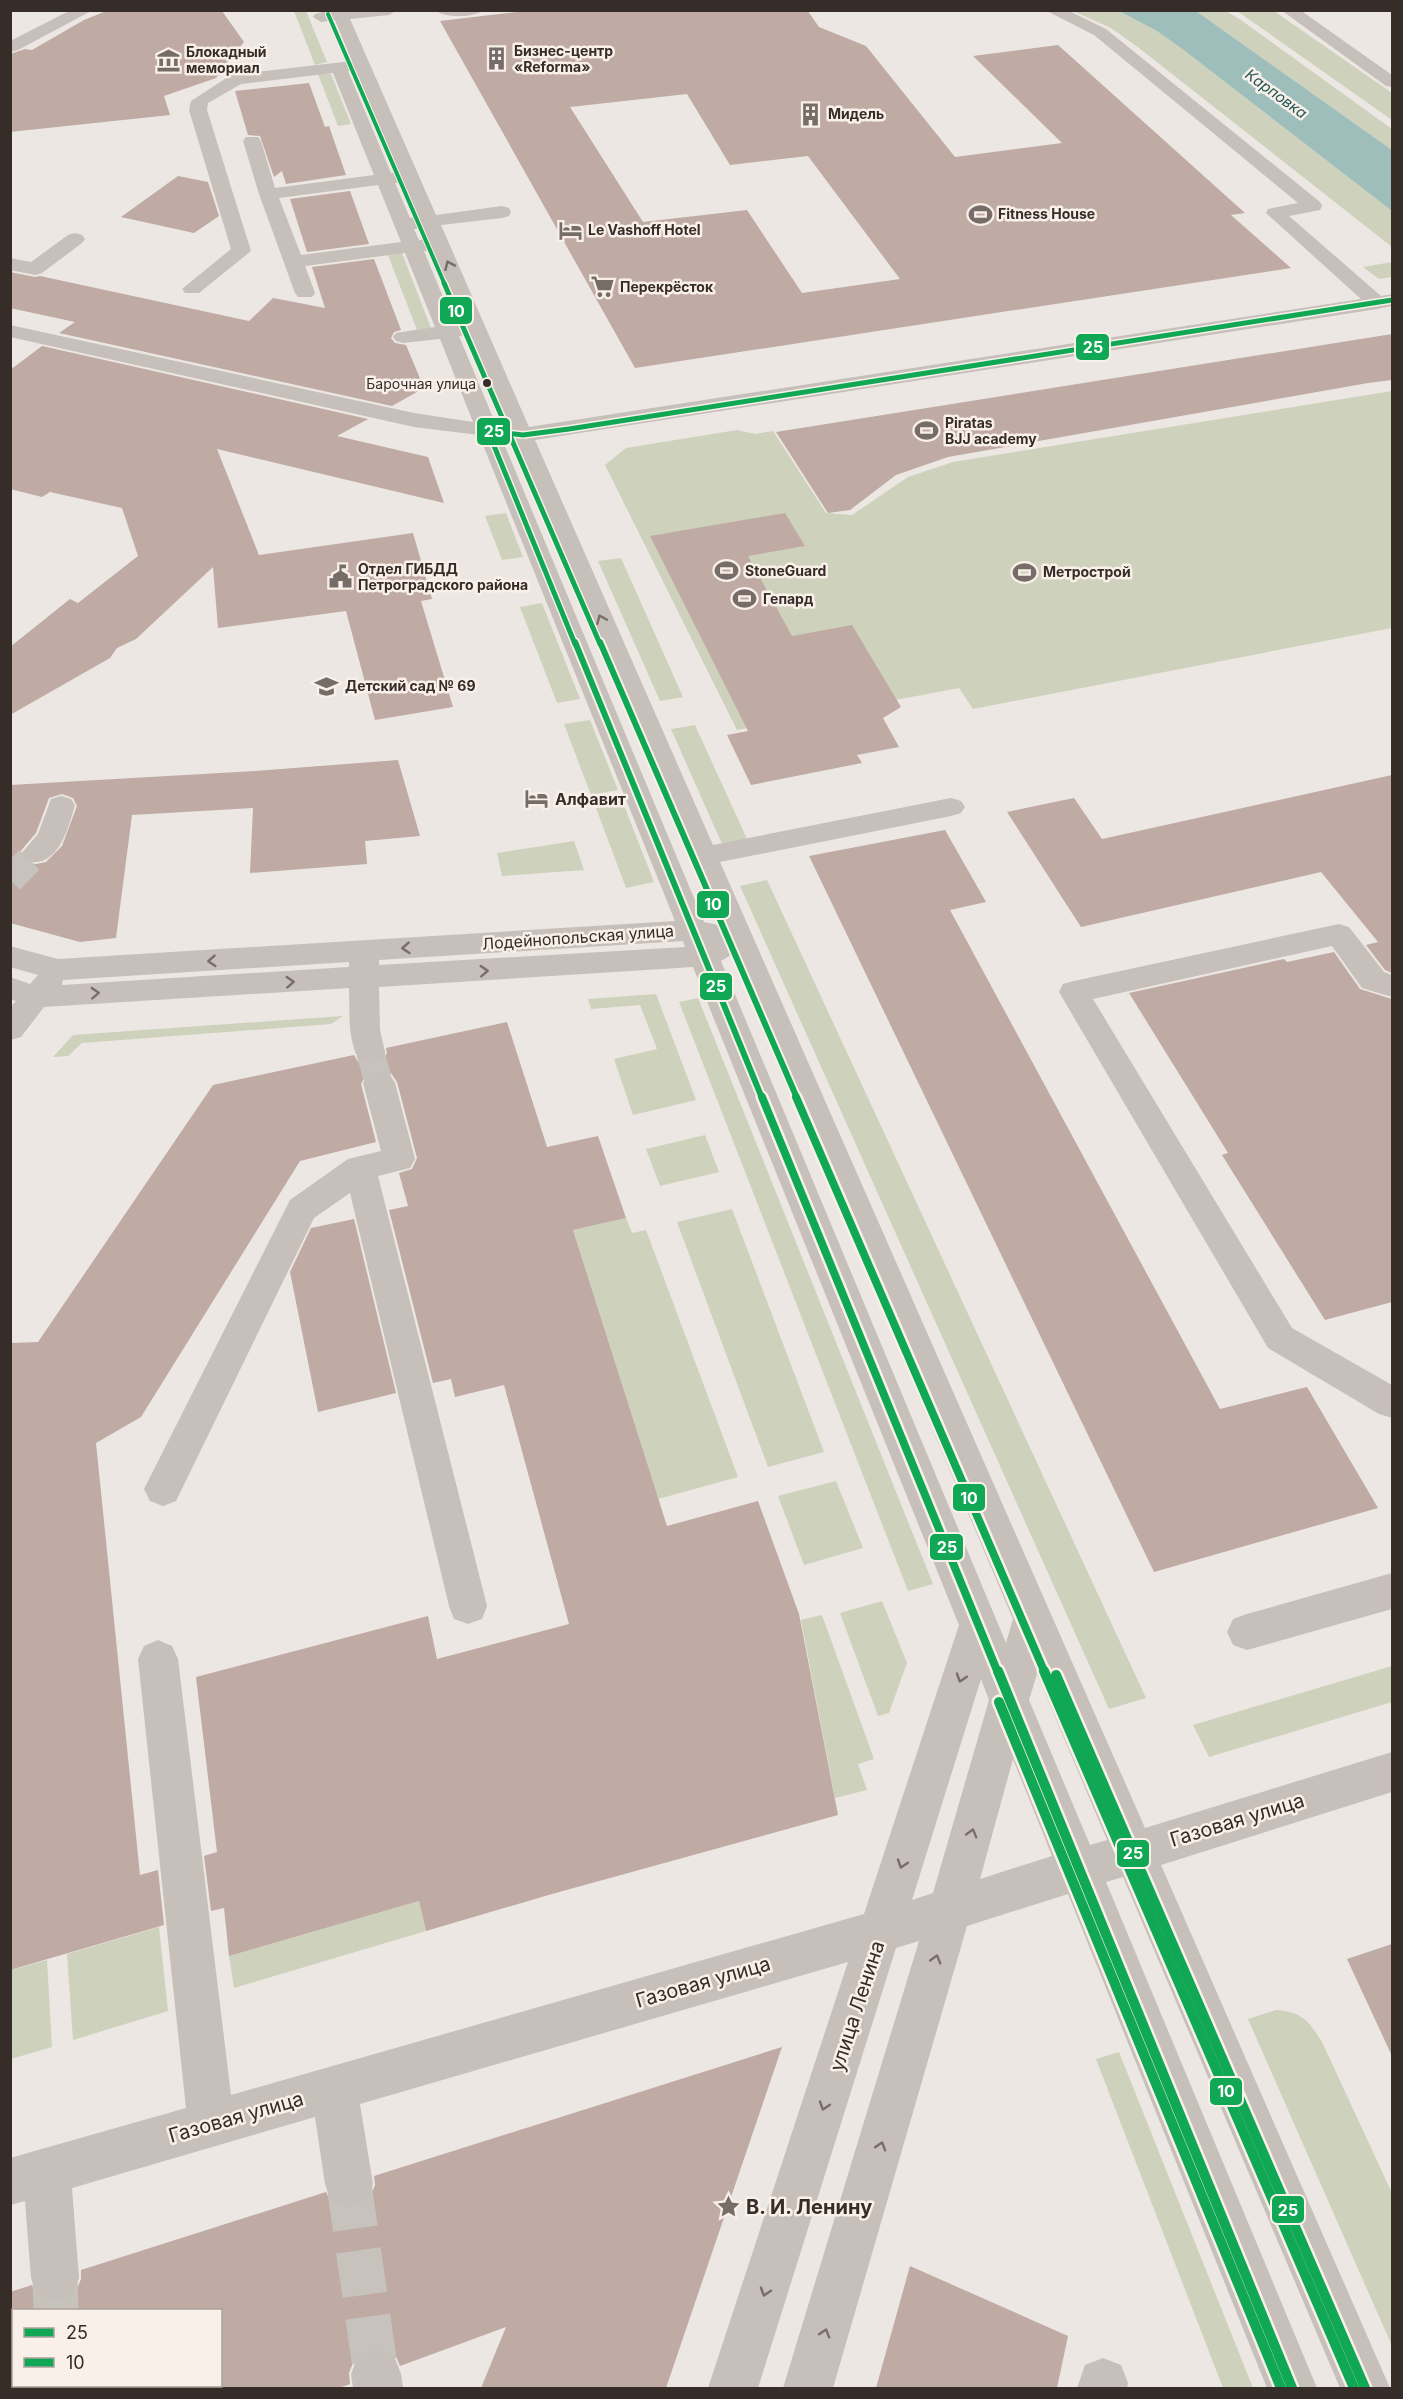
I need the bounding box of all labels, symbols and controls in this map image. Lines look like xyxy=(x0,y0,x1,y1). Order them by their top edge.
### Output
place label: Бизнес-центр «Reforma» xyxy=(514,42,613,75)
place label: Блокадный мемориал xyxy=(186,43,266,76)
building icon: Бизнес-центр «Reforma» xyxy=(483,46,509,72)
museum icon: Блокадный мемориал xyxy=(155,47,181,73)
water label: Карповка xyxy=(1242,65,1311,122)
building icon: Мидель xyxy=(797,101,823,127)
place label: Мидель xyxy=(828,105,884,122)
sports icon: Fitness House xyxy=(967,201,993,227)
place label: Fitness House xyxy=(998,205,1095,222)
hotel icon: Le Vashoff Hotel xyxy=(557,217,583,243)
place label: Le Vashoff Hotel xyxy=(588,221,701,238)
one-way arrow xyxy=(444,261,456,272)
supermarket icon: Перекрёсток xyxy=(589,274,615,300)
place label: Перекрёсток xyxy=(620,278,714,295)
line badge: 10 xyxy=(439,296,473,325)
text: 10 xyxy=(447,301,465,321)
line badge: 25 xyxy=(1075,333,1110,361)
text: 25 xyxy=(1083,337,1103,357)
place label: Барочная улица xyxy=(366,375,476,392)
marker: Барочная улица xyxy=(481,377,493,389)
place label: Piratas BJJ academy xyxy=(945,414,1037,447)
line badge: 25 xyxy=(476,417,511,446)
sports icon: Piratas BJJ academy xyxy=(914,418,940,444)
text: 25 xyxy=(484,421,504,441)
sports icon: StoneGuard xyxy=(714,558,740,584)
sports icon: Метрострой xyxy=(1012,559,1038,585)
place label: Отдел ГИБДД Петроградского района xyxy=(358,560,528,593)
place label: StoneGuard xyxy=(745,562,826,579)
place label: Метрострой xyxy=(1043,563,1131,580)
public building icon: Отдел ГИБДД Петроградского района xyxy=(327,564,353,590)
sports icon: Гепард xyxy=(732,586,758,612)
place label: Гепард xyxy=(763,590,813,607)
one-way arrow xyxy=(596,614,608,625)
school or university icon: Детский сад № 69 xyxy=(314,673,340,699)
place label: Детский сад № 69 xyxy=(345,677,476,694)
hotel icon: Алфавит xyxy=(524,786,550,812)
place label: Алфавит xyxy=(555,789,626,809)
line badge: 10 xyxy=(696,890,730,919)
text: 10 xyxy=(704,894,722,914)
street label: Лодейнопольская улица xyxy=(481,920,675,954)
one-way arrow xyxy=(402,941,411,954)
one-way arrow xyxy=(207,954,216,967)
one-way arrow xyxy=(480,964,489,977)
line badge: 25 xyxy=(699,972,733,1001)
one-way arrow xyxy=(285,976,294,989)
text: 25 xyxy=(706,976,726,996)
one-way arrow xyxy=(91,987,100,1000)
line badge: 10 xyxy=(952,1483,986,1512)
text: 10 xyxy=(960,1488,978,1508)
line badge: 25 xyxy=(929,1533,964,1561)
text: 25 xyxy=(937,1537,957,1557)
one-way arrow xyxy=(956,1672,968,1683)
street label: Газовая улица xyxy=(1167,1788,1307,1852)
one-way arrow xyxy=(964,1829,977,1839)
line badge: 25 xyxy=(1116,1839,1150,1868)
text: 25 xyxy=(1123,1843,1143,1863)
one-way arrow xyxy=(897,1858,909,1869)
street label: улица Ленина xyxy=(825,1938,889,2074)
street label: Газовая улица xyxy=(633,1951,773,2013)
one-way arrow xyxy=(929,1954,941,1965)
line badge: 10 xyxy=(1209,2077,1243,2106)
text: 10 xyxy=(1217,2081,1235,2101)
street label: Газовая улица xyxy=(166,2086,306,2148)
one-way arrow xyxy=(819,2100,832,2111)
one-way arrow xyxy=(874,2141,886,2152)
place icon: В. И. Ленину xyxy=(715,2194,741,2220)
place label: В. И. Ленину xyxy=(746,2195,872,2219)
line badge: 25 xyxy=(1271,2195,1305,2224)
text: 25 xyxy=(1278,2200,1298,2220)
one-way arrow xyxy=(759,2286,772,2297)
legend xyxy=(12,2309,222,2387)
text: 25 xyxy=(66,2322,88,2343)
one-way arrow xyxy=(818,2328,830,2338)
text: 10 xyxy=(66,2352,85,2373)

